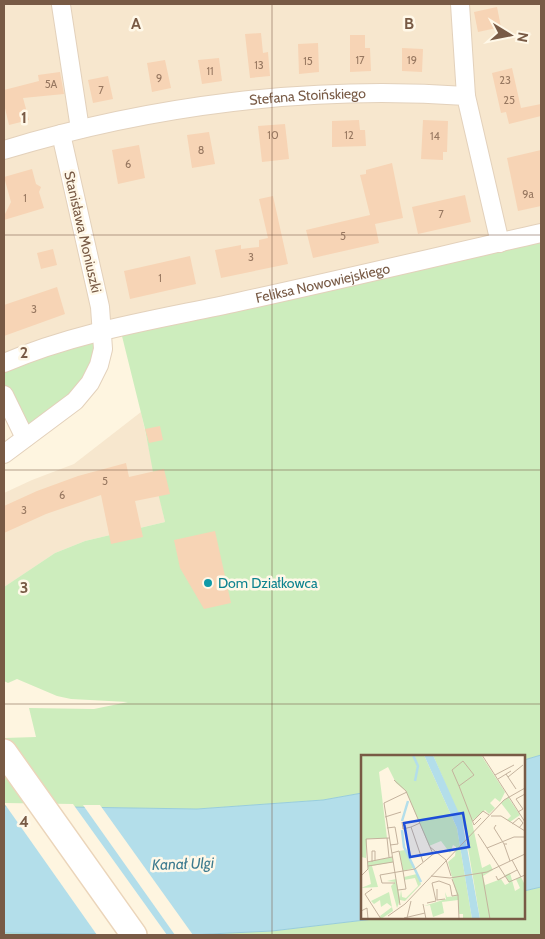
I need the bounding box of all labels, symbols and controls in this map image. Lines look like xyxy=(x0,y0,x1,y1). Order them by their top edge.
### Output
north arrow xyxy=(485,10,535,60)
text: A xyxy=(131,14,141,33)
text: B xyxy=(404,14,414,33)
text: N xyxy=(513,31,533,44)
house number: 17 xyxy=(355,53,365,67)
house number: 19 xyxy=(407,53,417,67)
house number: 15 xyxy=(303,54,313,68)
house number: 13 xyxy=(254,58,264,72)
house number: 11 xyxy=(206,64,214,78)
house number: 9 xyxy=(156,71,162,85)
house number: 23 xyxy=(499,73,511,87)
house number: 5A xyxy=(45,77,58,91)
house number: 7 xyxy=(98,83,104,97)
street label: Stefana Stoińskiego xyxy=(248,84,366,109)
house number: 25 xyxy=(503,93,515,107)
text: 1 xyxy=(21,108,27,127)
house number: 10 xyxy=(267,128,279,142)
house number: 12 xyxy=(344,128,354,142)
house number: 14 xyxy=(430,129,441,143)
house number: 8 xyxy=(198,143,204,157)
house number: 6 xyxy=(125,157,131,171)
street label: Stanisława Moniuszki xyxy=(60,169,106,295)
house number: 9a xyxy=(522,187,534,201)
house number: 1 xyxy=(23,191,27,205)
house number: 7 xyxy=(438,207,444,221)
house number: 5 xyxy=(340,229,346,243)
house number: 3 xyxy=(248,250,254,264)
street label: Feliksa Nowowiejskiego xyxy=(254,259,392,307)
house number: 1 xyxy=(158,271,162,285)
house number: 3 xyxy=(31,302,37,316)
text: 2 xyxy=(20,343,28,362)
house number: 5 xyxy=(102,474,108,488)
house number: 6 xyxy=(59,488,65,502)
house number: 3 xyxy=(21,503,27,517)
place label: Dom Działkowca xyxy=(218,574,318,592)
marker: Dom Działkowca xyxy=(202,577,214,589)
text: 3 xyxy=(20,578,28,597)
inset map xyxy=(361,755,525,919)
text: 4 xyxy=(19,812,29,831)
water label: Kanał Ulgi xyxy=(152,854,215,874)

